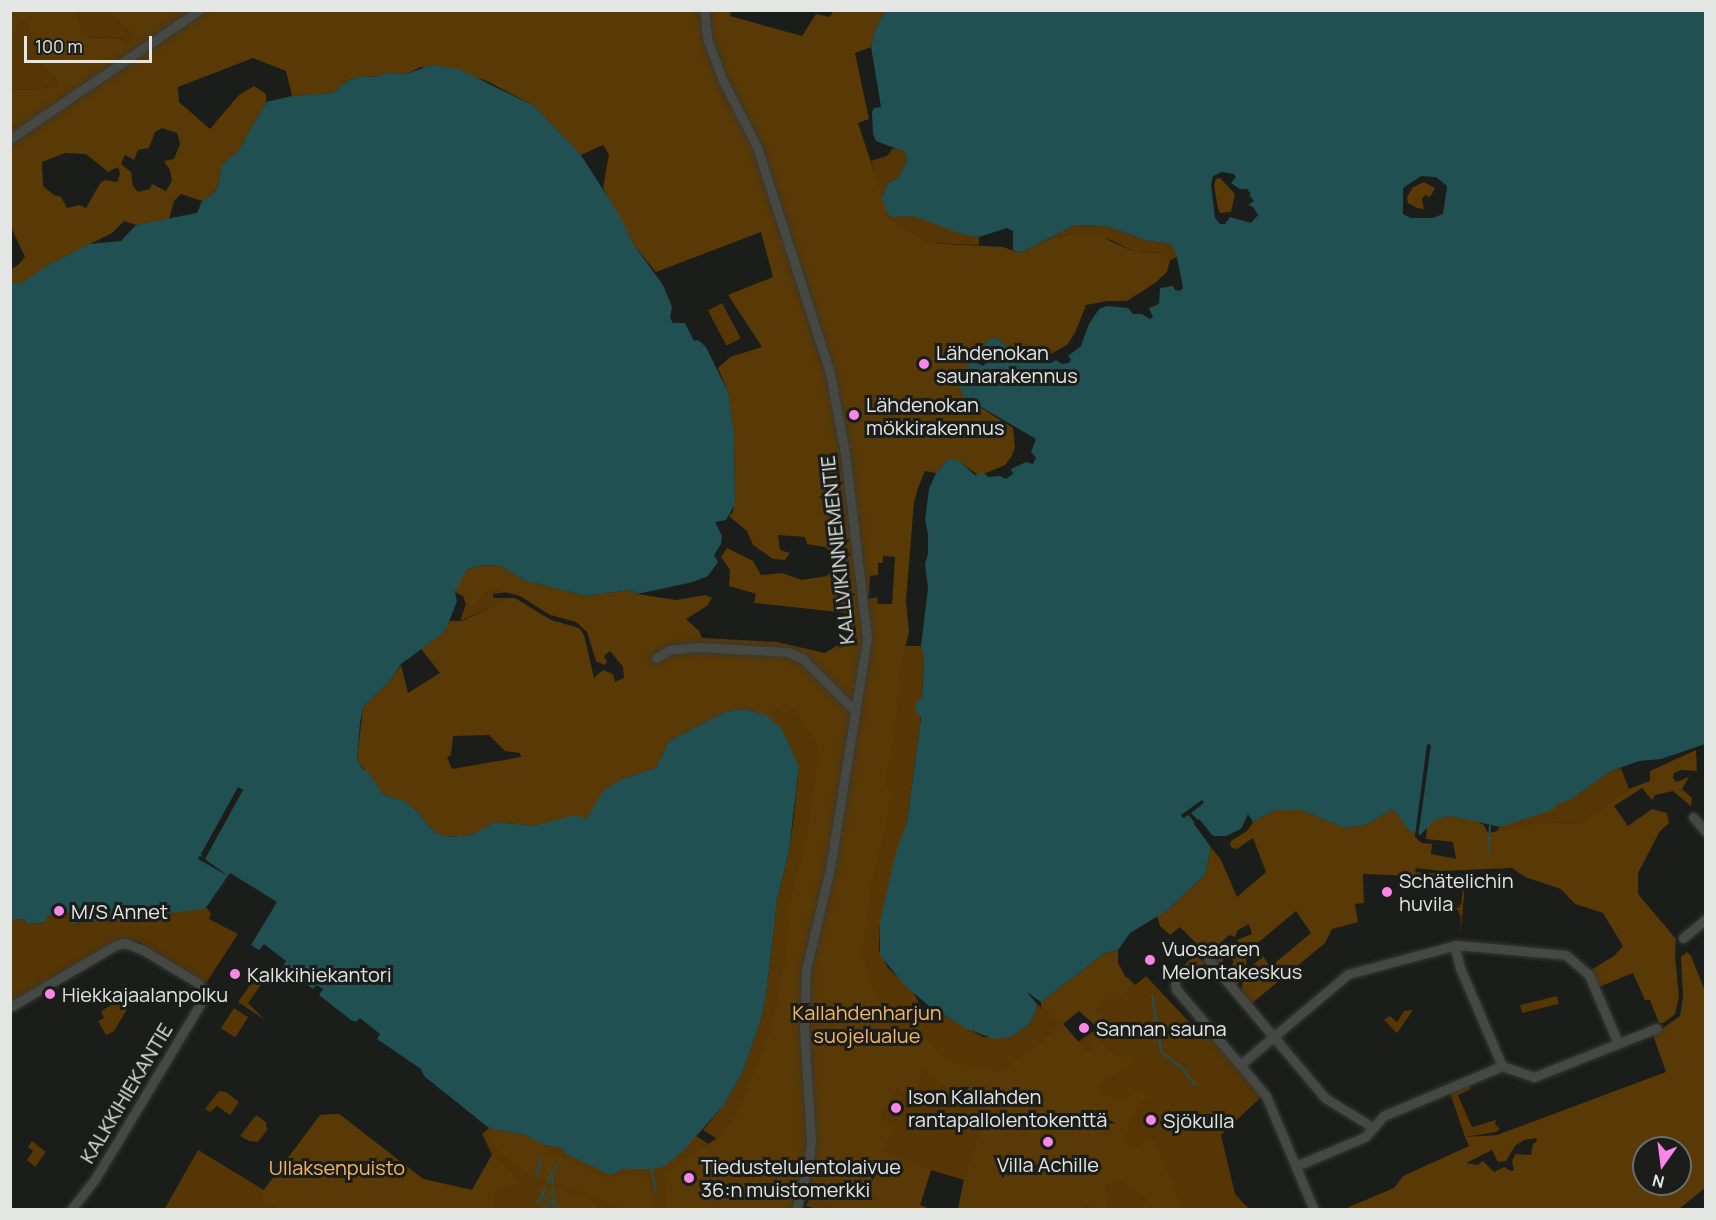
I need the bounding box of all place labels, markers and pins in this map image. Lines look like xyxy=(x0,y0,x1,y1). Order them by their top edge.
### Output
place label: Lähdenokan saunarakennus xyxy=(936,340,1078,387)
marker: Lähdenokan saunarakennus xyxy=(917,357,931,371)
place label: Lähdenokan mökkirakennus xyxy=(866,392,1004,439)
marker: Lähdenokan mökkirakennus xyxy=(847,408,861,422)
place label: Schätelichin huvila xyxy=(1399,868,1514,915)
marker: Schätelichin huvila xyxy=(1380,885,1394,899)
place label: M/S Annet xyxy=(71,899,168,923)
marker: M/S Annet xyxy=(52,904,66,918)
place label: Vuosaaren Melontakeskus xyxy=(1162,936,1302,983)
marker: Vuosaaren Melontakeskus xyxy=(1143,953,1157,967)
place label: Kalkkihiekantori xyxy=(247,962,392,986)
marker: Kalkkihiekantori xyxy=(228,967,242,981)
place label: Hiekkajaalanpolku xyxy=(62,982,228,1006)
marker: Hiekkajaalanpolku xyxy=(43,987,57,1001)
place label: Sannan sauna xyxy=(1096,1016,1227,1040)
marker: Sannan sauna xyxy=(1077,1021,1091,1035)
place label: Ison Kallahden rantapallolentokenttä xyxy=(908,1084,1107,1131)
marker: Ison Kallahden rantapallolentokenttä xyxy=(889,1101,903,1115)
place label: Sjökulla xyxy=(1163,1108,1234,1132)
marker: Sjökulla xyxy=(1144,1113,1158,1127)
marker: Villa Achille xyxy=(1041,1135,1055,1149)
place label: Villa Achille xyxy=(997,1152,1099,1176)
place label: Tiedustelulentolaivue 36:n muistomerkki xyxy=(701,1154,901,1201)
marker: Tiedustelulentolaivue 36:n muistomerkki xyxy=(682,1171,696,1185)

